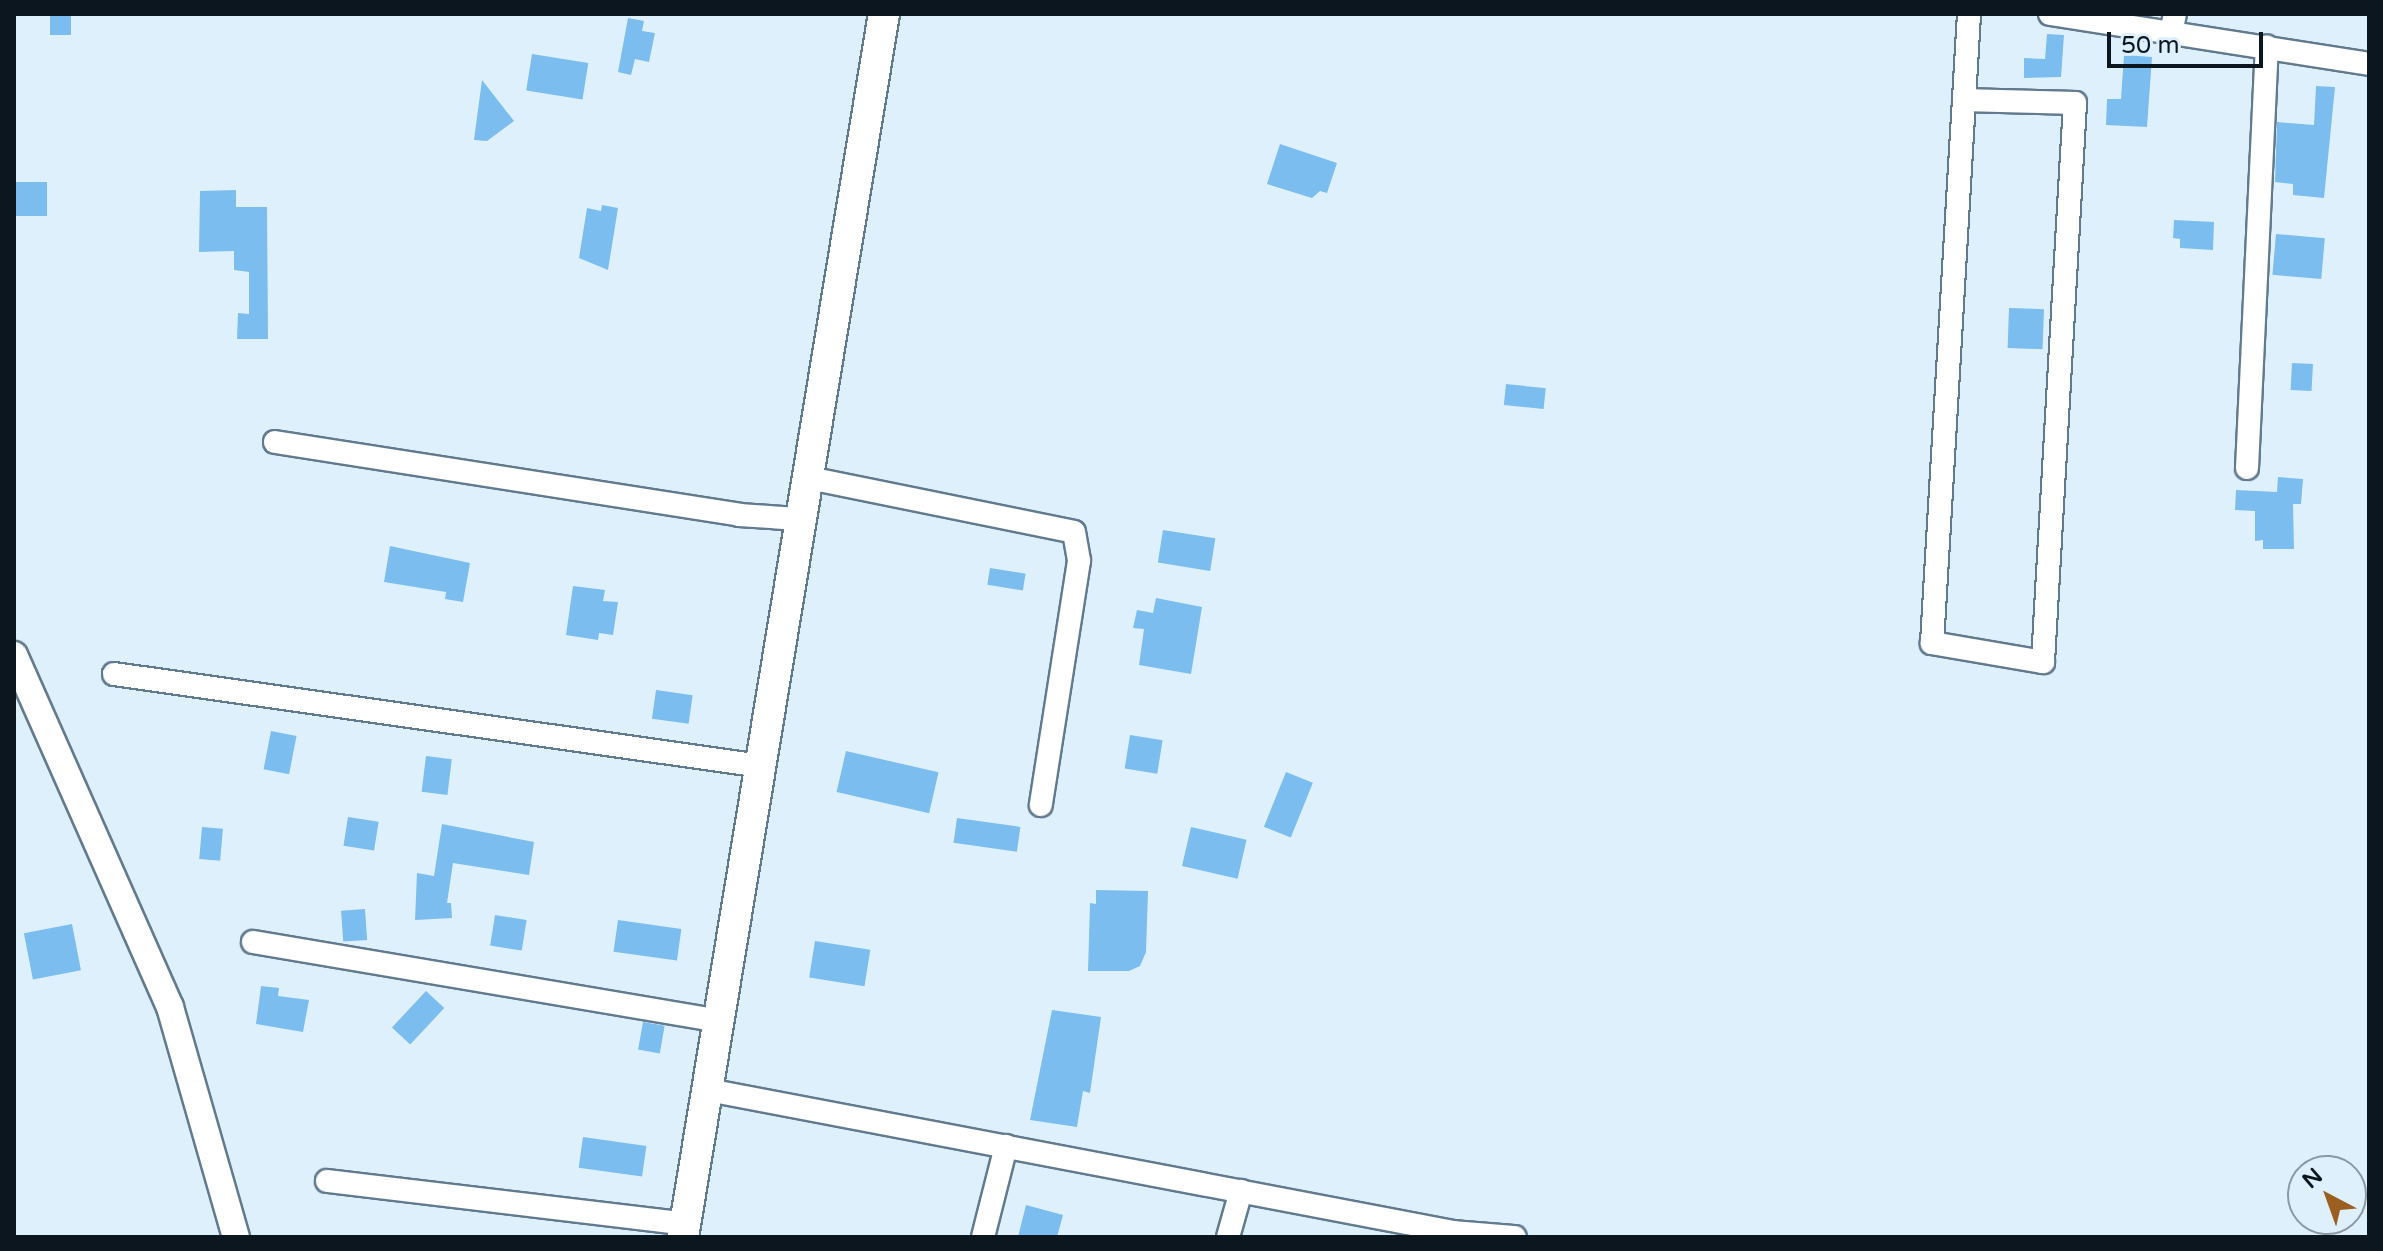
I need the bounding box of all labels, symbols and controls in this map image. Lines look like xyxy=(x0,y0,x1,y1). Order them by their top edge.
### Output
scale bar xyxy=(2111,16,2267,66)
text: 50 m xyxy=(2121,31,2179,60)
north arrow xyxy=(2287,1155,2367,1235)
text: N xyxy=(2297,1163,2328,1194)

